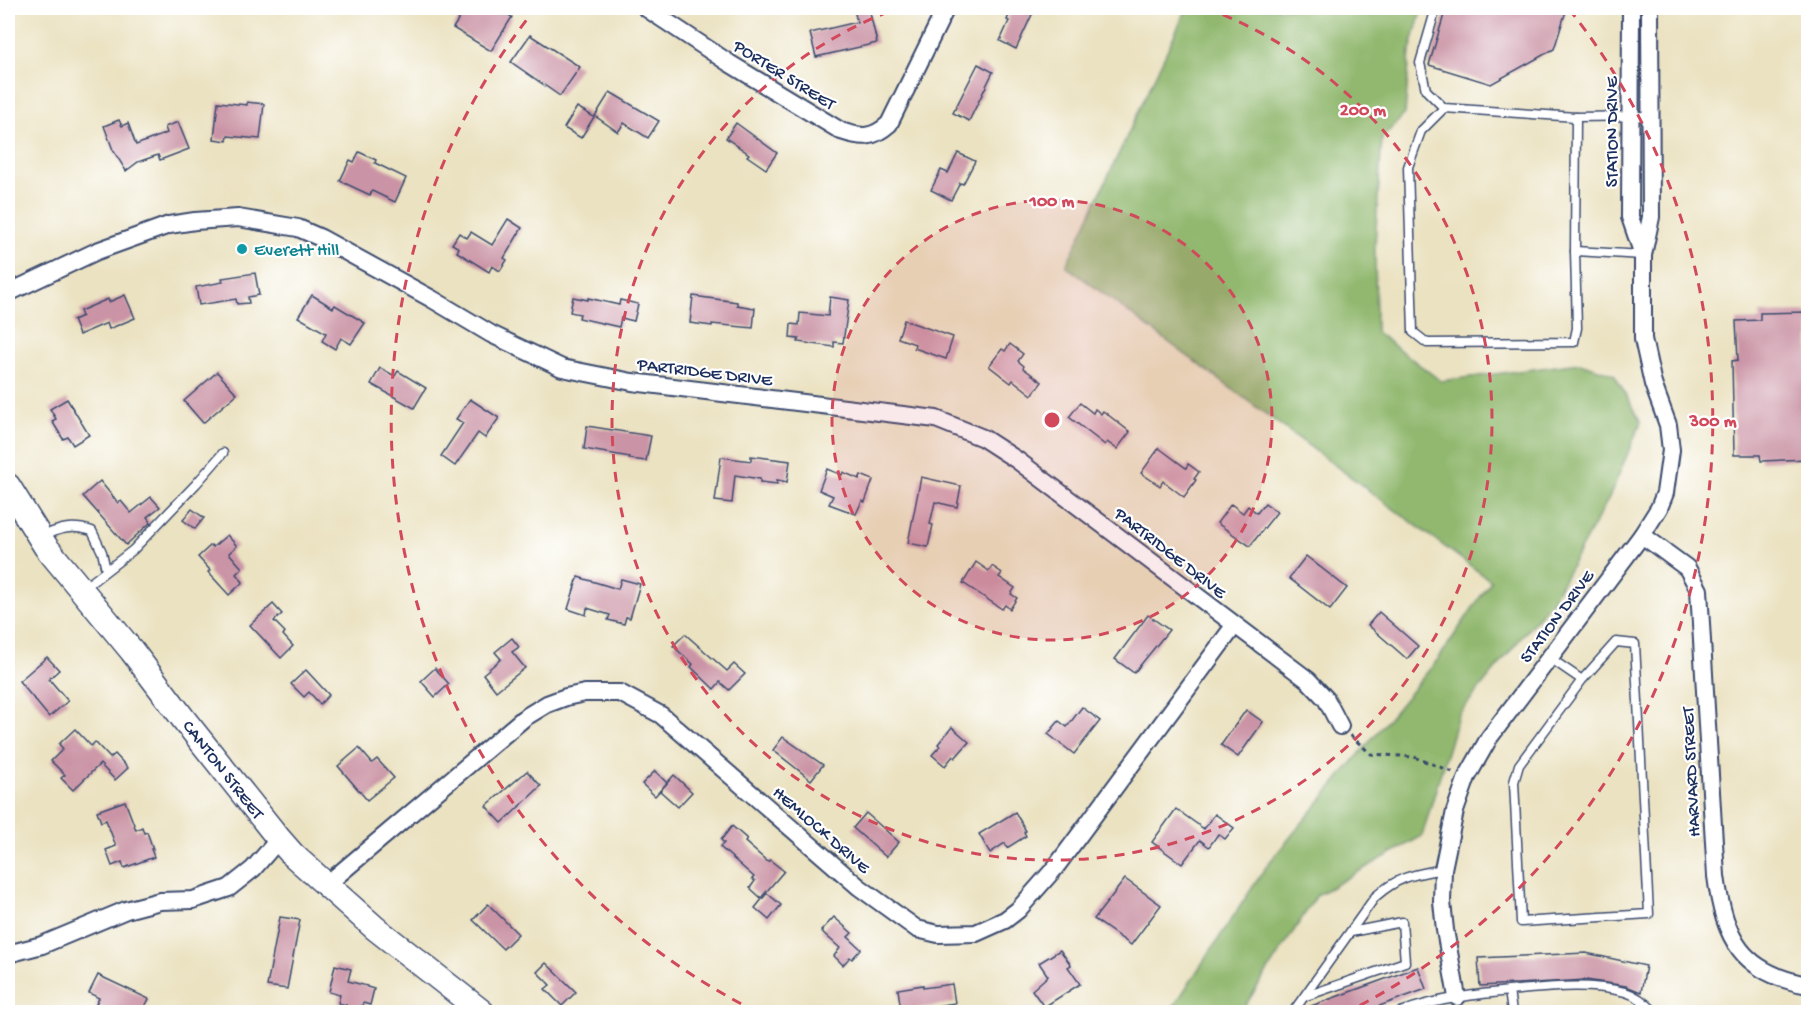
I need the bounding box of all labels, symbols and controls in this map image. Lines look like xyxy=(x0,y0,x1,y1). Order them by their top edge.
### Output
street label: PORTER STREET xyxy=(728,36,839,116)
street label: STATION DRIVE xyxy=(1603,76,1624,187)
text: 200 m xyxy=(1340,101,1386,122)
text: 100 m xyxy=(1029,192,1075,213)
place label: Everett Hill xyxy=(254,241,339,262)
marker: Everett Hill xyxy=(235,242,249,256)
street label: PARTRIDGE DRIVE xyxy=(635,355,774,392)
centre of rings xyxy=(1042,410,1062,430)
text: 300 m xyxy=(1689,412,1737,433)
street label: PARTRIDGE DRIVE xyxy=(1109,503,1230,605)
street label: STATION DRIVE xyxy=(1516,566,1600,668)
street label: HARVARD STREET xyxy=(1679,705,1706,838)
street label: CANTON STREET xyxy=(177,717,268,825)
street label: HEMLOCK DRIVE xyxy=(767,783,874,879)

